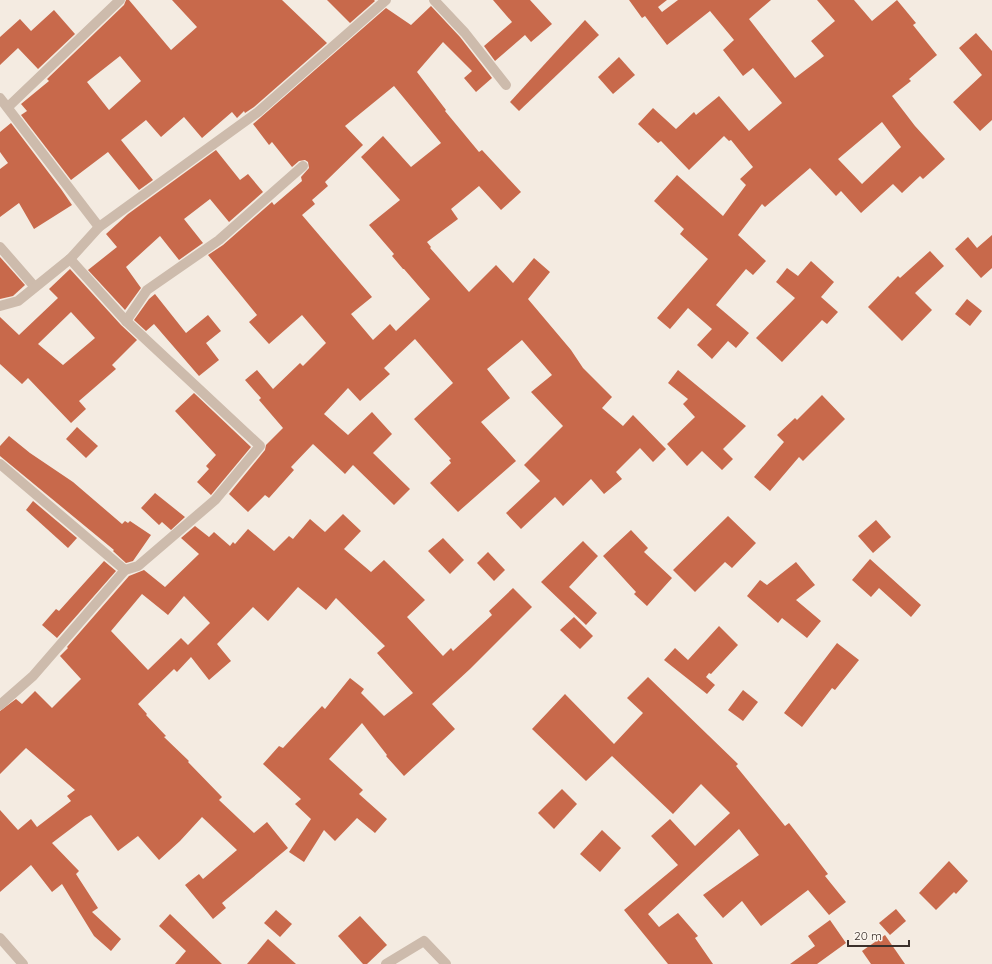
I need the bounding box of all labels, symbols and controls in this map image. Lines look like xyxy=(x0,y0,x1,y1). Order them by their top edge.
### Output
scale bar xyxy=(848,922,909,948)
text: 20 m xyxy=(854,928,882,943)

